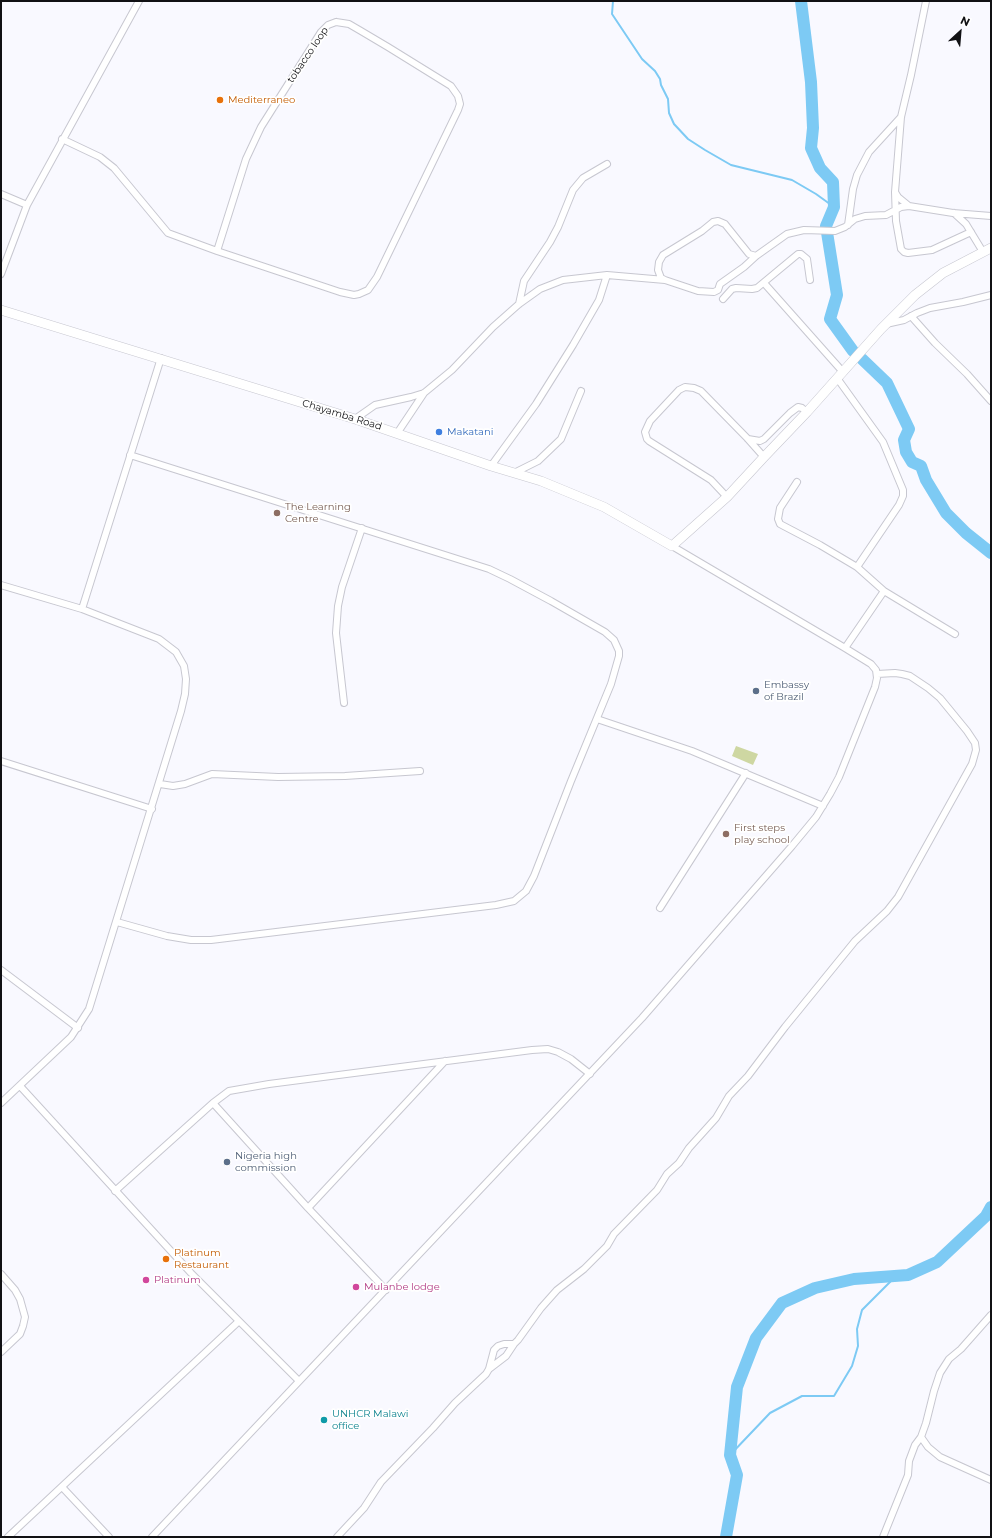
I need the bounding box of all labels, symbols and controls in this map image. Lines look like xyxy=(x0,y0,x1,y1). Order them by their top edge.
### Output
north arrow xyxy=(940,12,980,52)
text: N xyxy=(958,13,972,29)
street label: tobacco loop xyxy=(285,25,331,85)
place label: Mediterraneo xyxy=(228,94,295,106)
marker: Mediterraneo xyxy=(215,95,225,105)
street label: Chayamba Road xyxy=(301,397,383,433)
place label: Makatani xyxy=(447,426,493,438)
marker: Makatani xyxy=(434,427,444,437)
place label: The Learning Centre xyxy=(285,501,351,524)
marker: The Learning Centre xyxy=(272,508,282,518)
place label: Embassy of Brazil xyxy=(764,679,809,702)
marker: Embassy of Brazil xyxy=(751,686,761,696)
place label: First steps play school xyxy=(734,822,790,846)
marker: First steps play school xyxy=(721,829,731,839)
place label: Nigeria high commission xyxy=(235,1150,297,1174)
marker: Nigeria high commission xyxy=(222,1157,232,1167)
place label: Platinum Restaurant xyxy=(174,1247,229,1270)
marker: Platinum Restaurant xyxy=(161,1254,171,1264)
place label: Platinum xyxy=(154,1274,201,1286)
marker: Platinum xyxy=(141,1275,151,1285)
place label: Mulanbe lodge xyxy=(364,1281,440,1293)
marker: Mulanbe lodge xyxy=(351,1282,361,1292)
place label: UNHCR Malawi office xyxy=(332,1408,409,1432)
marker: UNHCR Malawi office xyxy=(319,1415,329,1425)

